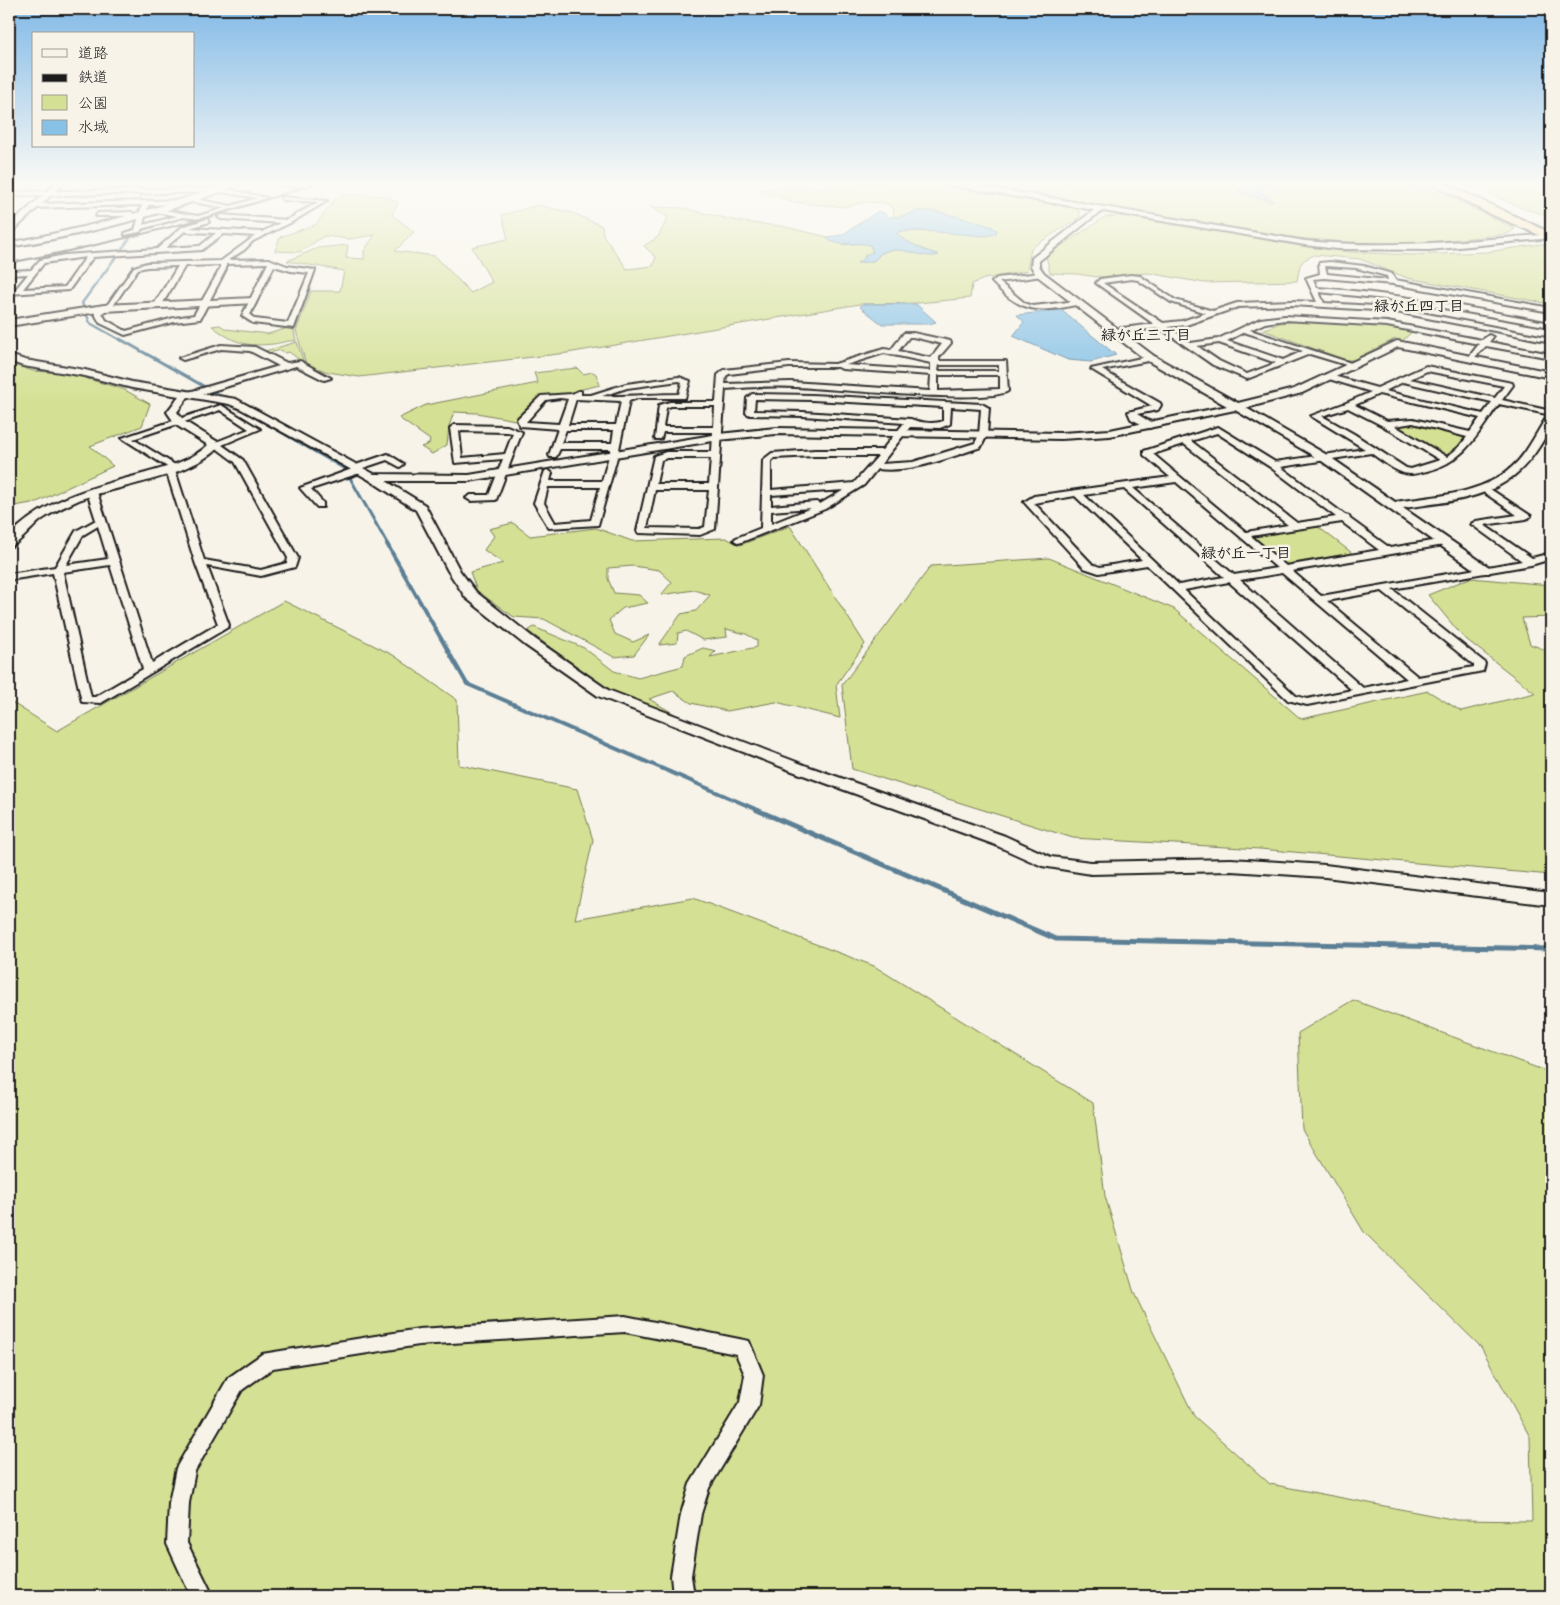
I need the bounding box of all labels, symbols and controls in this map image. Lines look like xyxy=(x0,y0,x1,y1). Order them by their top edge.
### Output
legend xyxy=(32,32,195,148)
text: 道路 xyxy=(78,44,108,62)
text: 鉄道 xyxy=(78,68,108,86)
text: 公園 xyxy=(78,94,108,112)
text: 水域 xyxy=(78,118,108,136)
district label: 緑が丘四丁目 xyxy=(1374,297,1464,315)
district label: 緑が丘三丁目 xyxy=(1101,326,1191,344)
district label: 緑が丘一丁目 xyxy=(1201,544,1291,562)

